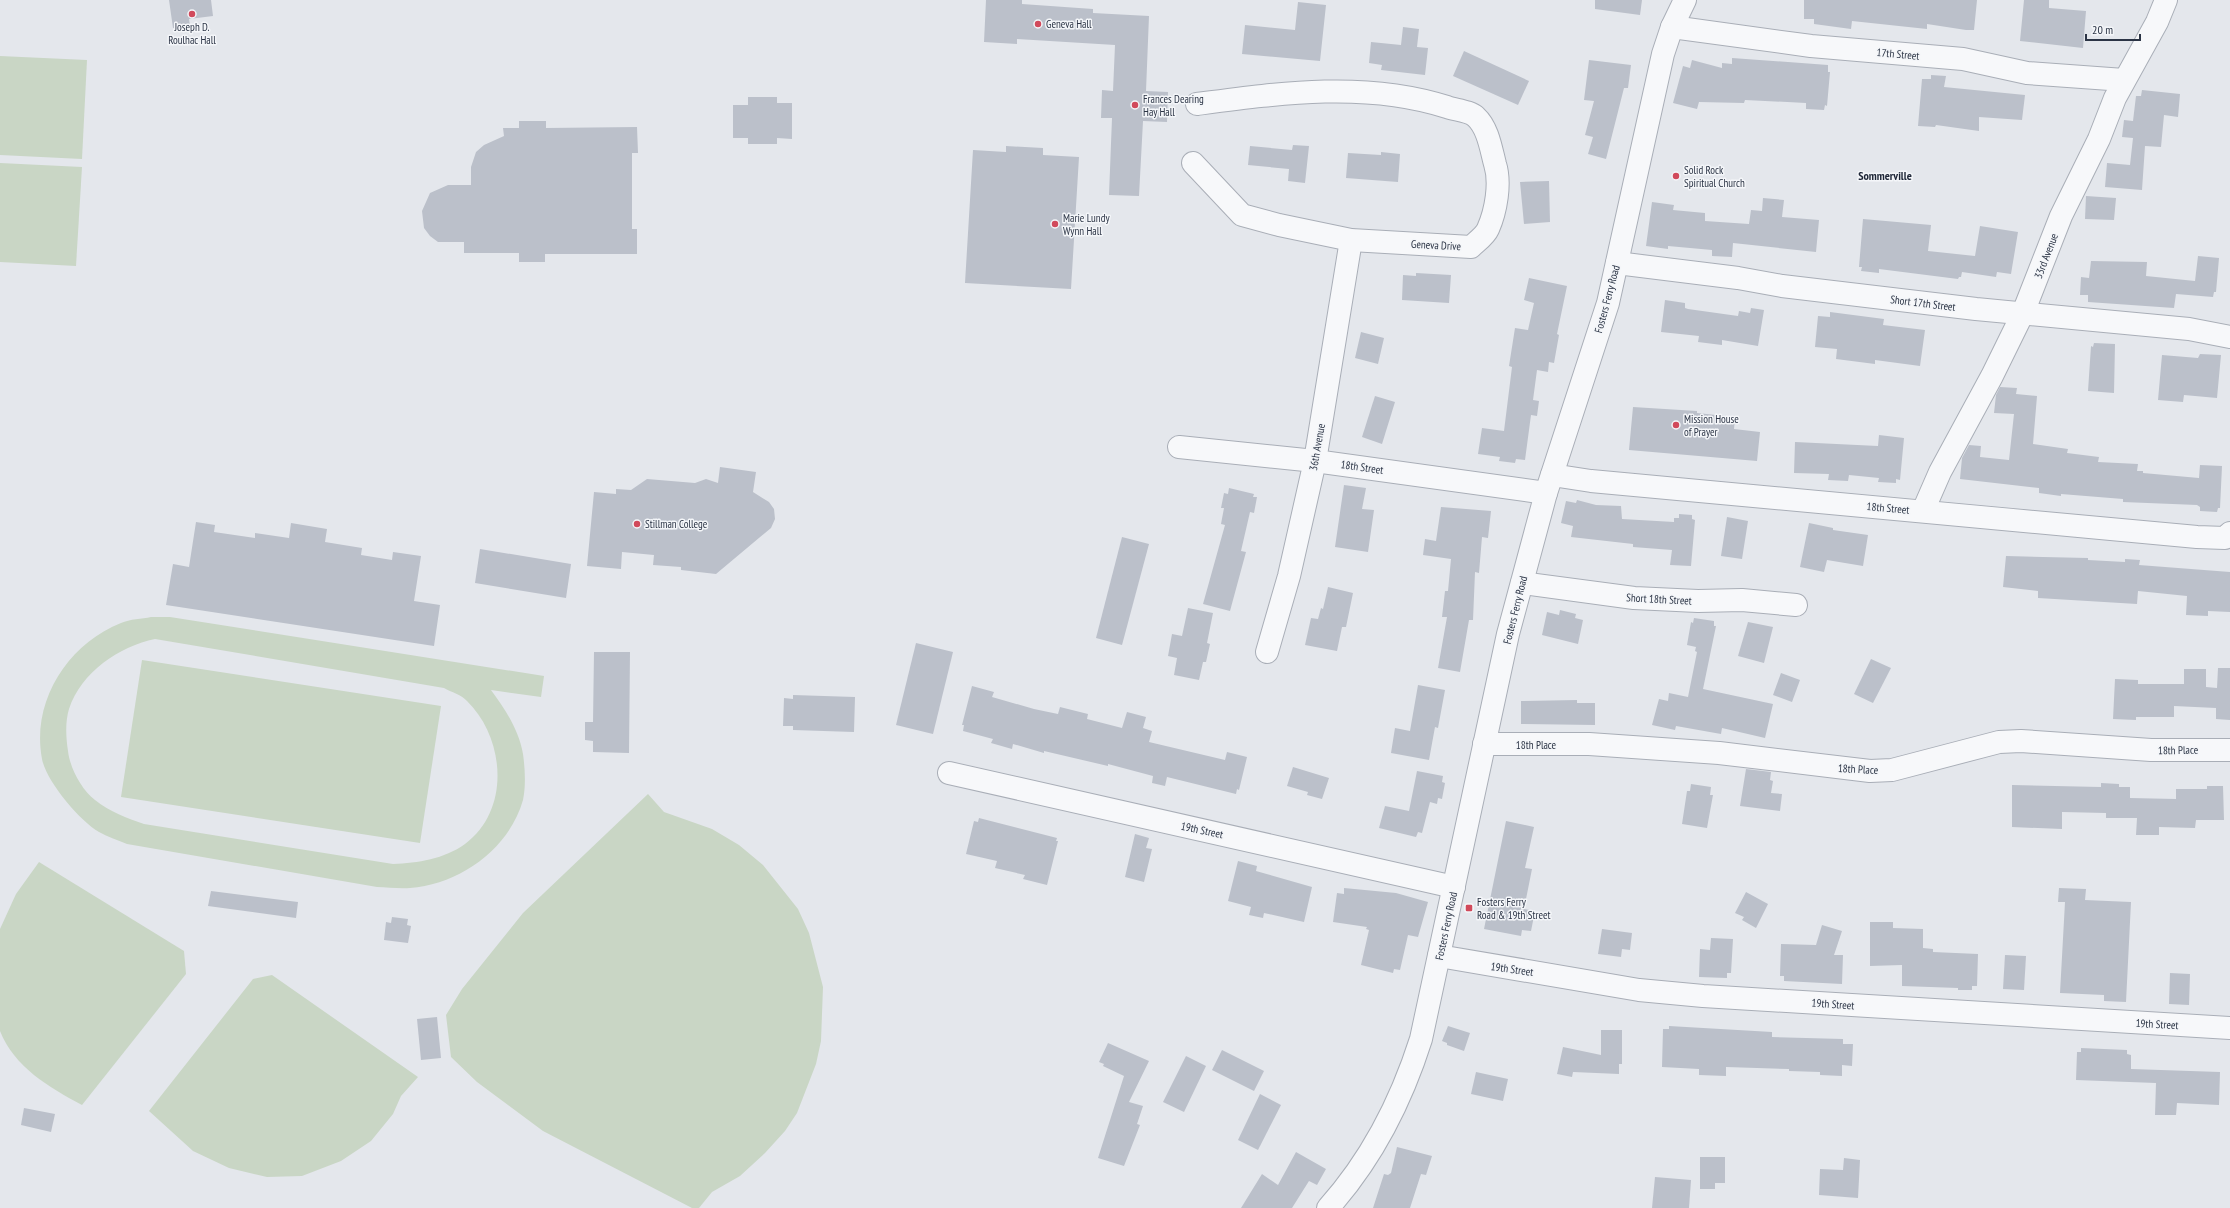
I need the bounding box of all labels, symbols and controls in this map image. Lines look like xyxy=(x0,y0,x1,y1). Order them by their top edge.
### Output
marker: Joseph D. Roulhac Hall xyxy=(187,9,197,19)
scale bar xyxy=(2086,16,2140,42)
place label: Geneva Hall xyxy=(1046,17,1092,31)
marker: Geneva Hall xyxy=(1033,19,1043,29)
place label: Joseph D. Roulhac Hall xyxy=(168,20,216,47)
text: 20 m xyxy=(2092,22,2113,37)
street label: 17th Street xyxy=(1876,45,1920,63)
place label: Frances Dearing Hay Hall xyxy=(1143,92,1204,119)
marker: Frances Dearing Hay Hall xyxy=(1130,100,1140,110)
place label: Solid Rock Spiritual Church xyxy=(1684,163,1745,190)
district label: Sommerville xyxy=(1858,168,1912,183)
marker: Solid Rock Spiritual Church xyxy=(1671,171,1681,181)
place label: Marie Lundy Wynn Hall xyxy=(1063,211,1110,238)
marker: Marie Lundy Wynn Hall xyxy=(1050,219,1060,229)
street label: 33rd Avenue xyxy=(2031,231,2061,281)
street label: Geneva Drive xyxy=(1411,237,1462,253)
street label: Fosters Ferry Road xyxy=(1591,263,1623,334)
street label: Short 17th Street xyxy=(1890,292,1956,314)
place label: Mission House of Prayer xyxy=(1684,412,1739,439)
marker: Mission House of Prayer xyxy=(1671,420,1681,430)
street label: 36th Avenue xyxy=(1306,422,1328,472)
street label: 18th Street xyxy=(1340,457,1384,477)
street label: 18th Street xyxy=(1866,499,1910,517)
place label: Stillman College xyxy=(645,517,708,531)
marker: Stillman College xyxy=(632,519,642,529)
street label: Fosters Ferry Road xyxy=(1500,574,1530,645)
street label: Short 18th Street xyxy=(1626,590,1692,608)
street label: 18th Place xyxy=(1516,738,1557,752)
street label: 18th Place xyxy=(2158,743,2199,757)
street label: 18th Place xyxy=(1838,761,1879,777)
street label: 19th Street xyxy=(1180,819,1224,841)
street label: Fosters Ferry Road xyxy=(1432,890,1460,961)
place label: Fosters Ferry Road & 19th Street xyxy=(1477,895,1551,922)
marker: Fosters Ferry Road & 19th Street xyxy=(1464,903,1474,913)
street label: 19th Street xyxy=(1490,959,1534,979)
street label: 19th Street xyxy=(1811,996,1855,1012)
street label: 19th Street xyxy=(2135,1016,2179,1032)

